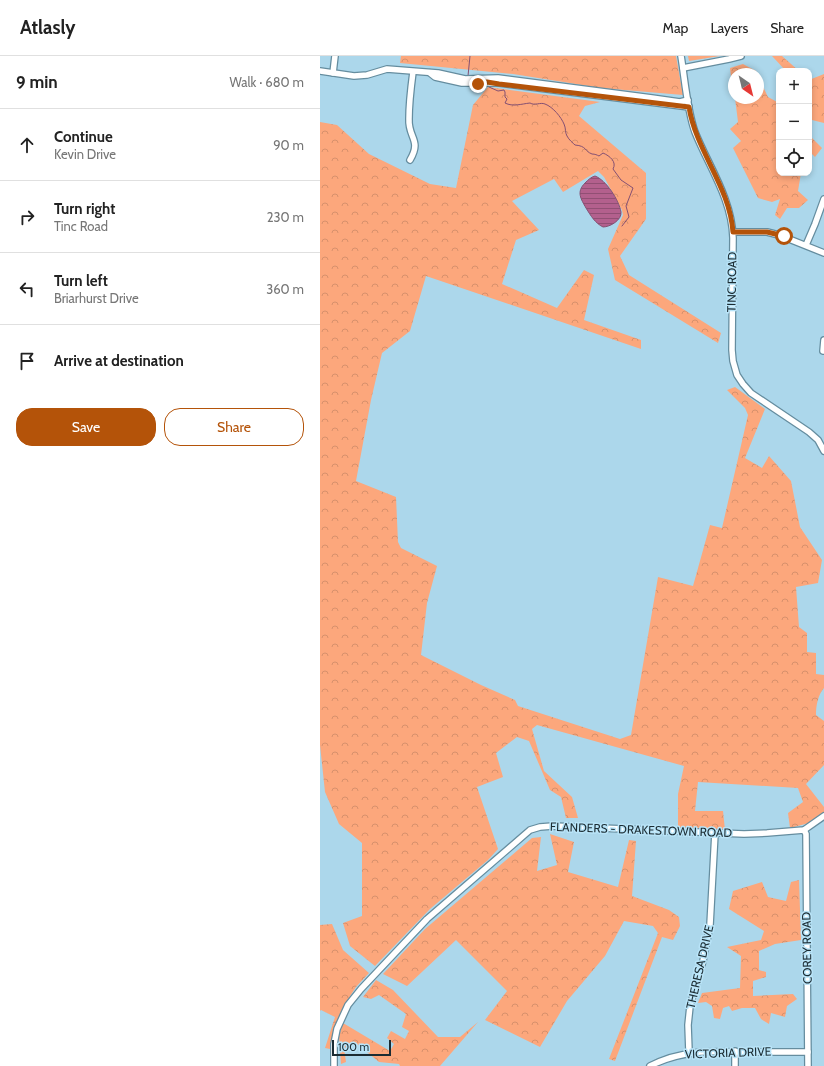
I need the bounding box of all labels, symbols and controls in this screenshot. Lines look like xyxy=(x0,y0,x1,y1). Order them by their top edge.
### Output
text: Atlasly xyxy=(20,16,76,39)
text: Map xyxy=(663,19,688,37)
text: Layers xyxy=(710,19,748,37)
text: Share xyxy=(770,19,804,37)
north arrow xyxy=(728,68,764,104)
map controls xyxy=(776,68,812,176)
button: + xyxy=(776,68,812,104)
text: 9 min xyxy=(16,72,58,92)
text: Walk · 680 m xyxy=(229,74,304,90)
route end xyxy=(469,75,487,93)
button: − xyxy=(776,104,812,140)
text: Continue xyxy=(54,128,113,146)
icon: ahead xyxy=(16,134,38,156)
text: 90 m xyxy=(273,137,304,153)
button: locate xyxy=(776,140,812,176)
text: Kevin Drive xyxy=(54,146,116,162)
text: Turn right xyxy=(54,200,115,218)
icon: right xyxy=(16,206,38,228)
text: 230 m xyxy=(267,209,304,225)
text: Tinc Road xyxy=(54,218,108,234)
route start xyxy=(775,227,793,245)
street label: TINC ROAD xyxy=(723,251,740,312)
text: Turn left xyxy=(54,272,108,290)
icon: left xyxy=(16,278,38,300)
text: 360 m xyxy=(266,281,304,297)
text: Briarhurst Drive xyxy=(54,290,139,306)
icon: arrive xyxy=(16,350,38,372)
text: Arrive at destination xyxy=(54,352,184,370)
button: Save xyxy=(16,408,156,446)
button: Share xyxy=(164,408,304,446)
street label: FLANDERS - DRAKESTOWN ROAD xyxy=(550,819,733,840)
street label: COREY ROAD xyxy=(798,911,815,984)
street label: THERESA DRIVE xyxy=(683,923,717,1010)
scale bar xyxy=(332,1038,391,1057)
text: 100 m xyxy=(338,1040,369,1054)
street label: VICTORIA DRIVE xyxy=(684,1043,772,1062)

